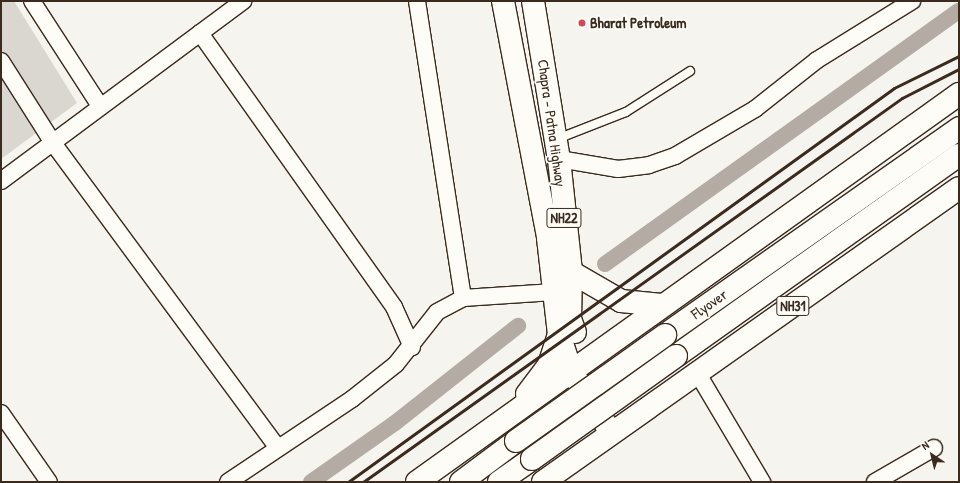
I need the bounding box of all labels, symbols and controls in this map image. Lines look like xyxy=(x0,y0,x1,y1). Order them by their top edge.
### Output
place label: Bharat Petroleum xyxy=(590,14,686,32)
marker: Bharat Petroleum xyxy=(577,18,587,28)
street label: Chapra - Patna Highway xyxy=(534,58,570,188)
road number: NH22 xyxy=(546,206,582,230)
street label: Flyover xyxy=(688,285,730,323)
road number: NH31 xyxy=(776,294,810,318)
north arrow xyxy=(912,435,952,475)
text: N xyxy=(919,438,932,453)

